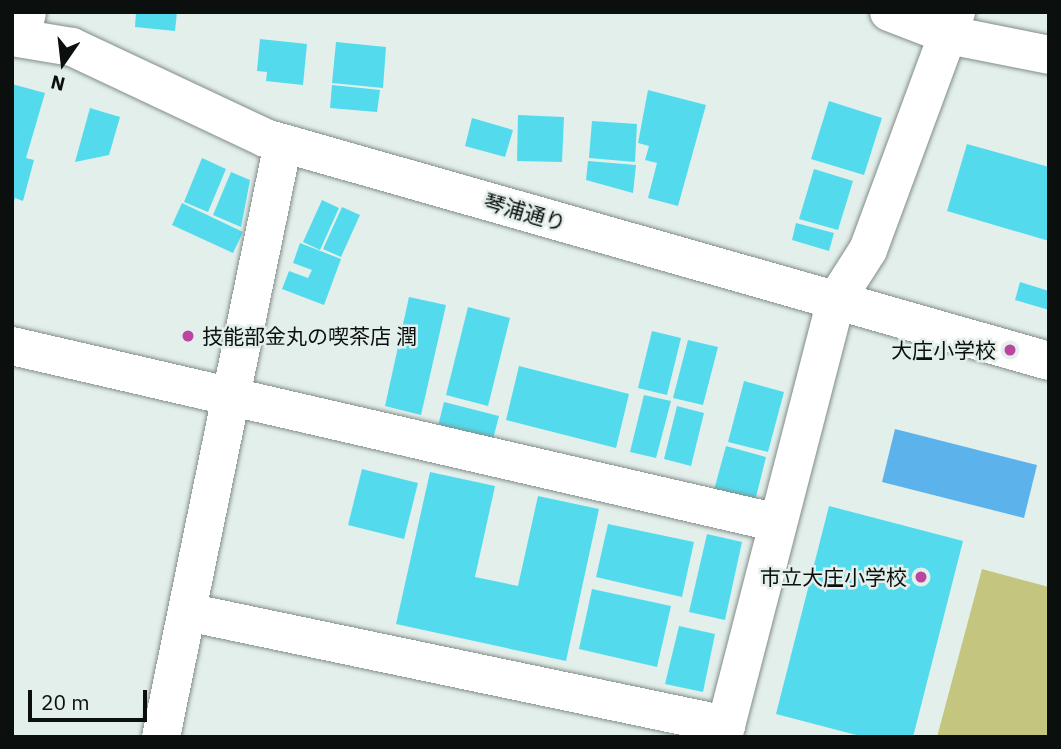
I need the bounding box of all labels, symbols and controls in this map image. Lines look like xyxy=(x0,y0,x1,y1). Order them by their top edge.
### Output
north arrow xyxy=(28,28,98,98)
text: N xyxy=(48,70,68,97)
street label: 琴浦通り xyxy=(481,188,569,236)
place label: 技能部金丸の喫茶店 潤 xyxy=(202,323,417,349)
marker: 技能部金丸の喫茶店 潤 xyxy=(180,328,196,344)
place label: 大庄小学校 xyxy=(891,337,996,363)
marker: 大庄小学校 xyxy=(1002,342,1018,358)
place label: 市立大庄小学校 xyxy=(760,564,907,590)
marker: 市立大庄小学校 xyxy=(913,569,929,585)
scale bar xyxy=(32,676,150,720)
text: 20 m xyxy=(41,688,90,716)

